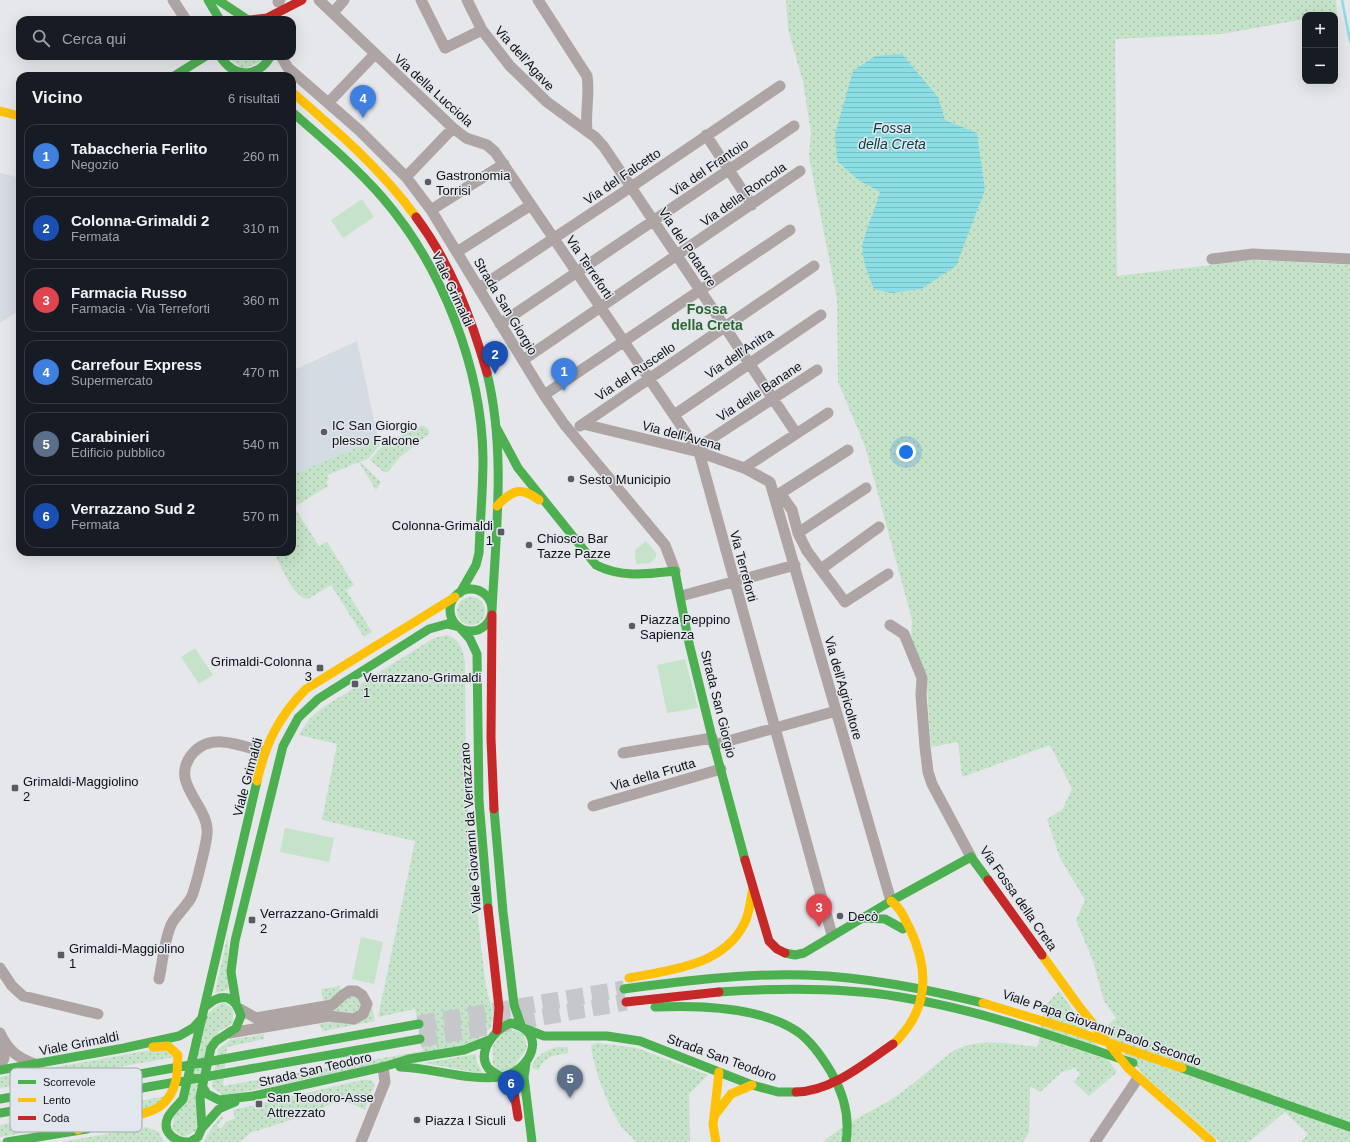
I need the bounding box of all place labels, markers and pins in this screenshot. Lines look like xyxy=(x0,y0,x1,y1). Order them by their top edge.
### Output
pin: 4 xyxy=(350,85,376,118)
place label: Gastronomia Torrisi xyxy=(436,168,511,198)
marker: Gastronomia Torrisi xyxy=(423,177,433,187)
pin: 2 xyxy=(482,341,508,374)
pin: 1 xyxy=(551,358,577,391)
place label: IC San Giorgio plesso Falcone xyxy=(332,418,419,448)
marker: IC San Giorgio plesso Falcone xyxy=(319,427,329,437)
place label: Sesto Municipio xyxy=(579,472,671,487)
marker: Sesto Municipio xyxy=(566,474,576,484)
place label: Colonna-Grimaldi 1 xyxy=(392,518,493,548)
marker: Colonna-Grimaldi 1 xyxy=(496,527,506,537)
place label: Chiosco Bar Tazze Pazze xyxy=(537,531,611,561)
marker: Chiosco Bar Tazze Pazze xyxy=(524,540,534,550)
place label: Piazza Peppino Sapienza xyxy=(640,612,730,642)
marker: Piazza Peppino Sapienza xyxy=(627,621,637,631)
place label: Grimaldi-Colonna 3 xyxy=(211,654,313,684)
marker: Grimaldi-Colonna 3 xyxy=(315,663,325,673)
place label: Verrazzano-Grimaldi 1 xyxy=(363,670,482,700)
marker: Verrazzano-Grimaldi 1 xyxy=(350,679,360,689)
place label: Grimaldi-Maggiolino 2 xyxy=(23,774,139,804)
marker: Grimaldi-Maggiolino 2 xyxy=(10,783,20,793)
pin: 3 xyxy=(806,894,832,927)
place label: Verrazzano-Grimaldi 2 xyxy=(260,906,379,936)
place label: Decò xyxy=(848,909,878,924)
marker: Decò xyxy=(835,911,845,921)
marker: Verrazzano-Grimaldi 2 xyxy=(247,915,257,925)
place label: Grimaldi-Maggiolino 1 xyxy=(69,941,185,971)
marker: Grimaldi-Maggiolino 1 xyxy=(56,950,66,960)
pin: 5 xyxy=(557,1065,583,1098)
pin: 6 xyxy=(498,1070,524,1103)
place label: San Teodoro-Asse Attrezzato xyxy=(267,1090,374,1120)
marker: San Teodoro-Asse Attrezzato xyxy=(254,1099,264,1109)
place label: Piazza I Siculi xyxy=(425,1113,506,1128)
marker: Piazza I Siculi xyxy=(412,1115,422,1125)

